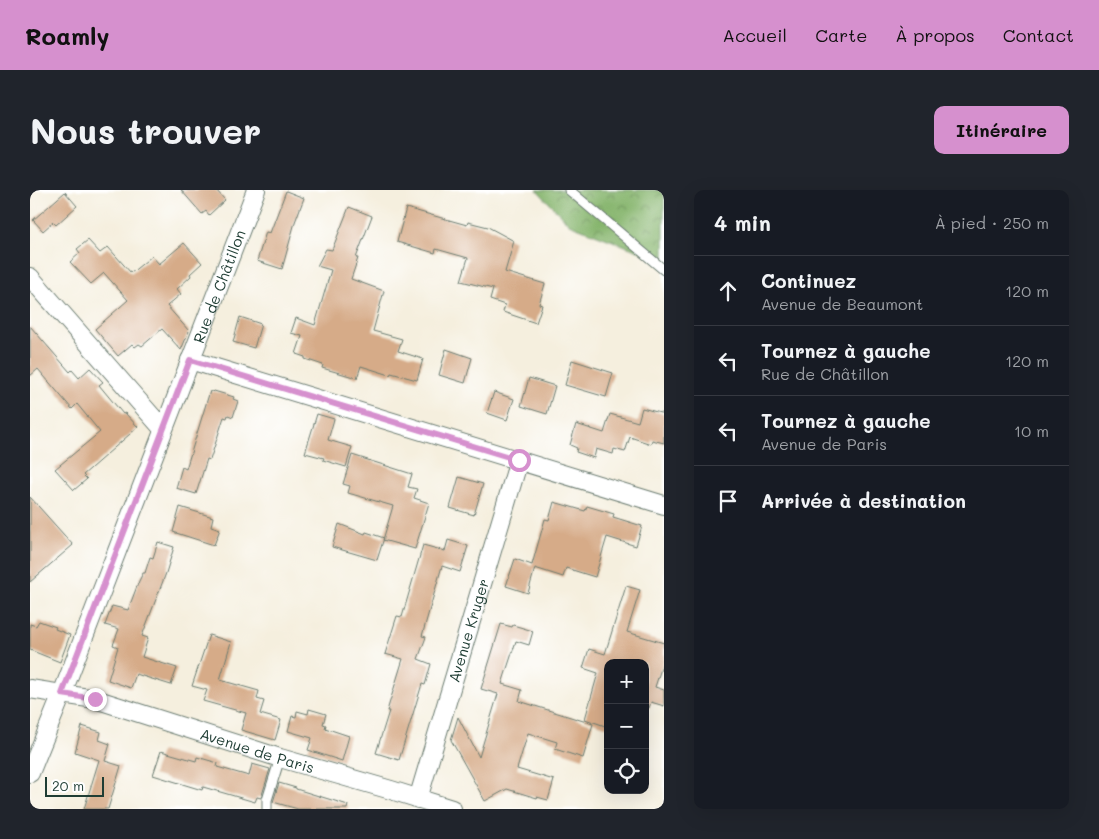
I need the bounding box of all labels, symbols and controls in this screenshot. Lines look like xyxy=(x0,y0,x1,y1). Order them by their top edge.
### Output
text: Roamly xyxy=(25,20,109,51)
text: Accueil xyxy=(722,23,787,47)
text: Carte xyxy=(815,23,867,47)
text: À propos xyxy=(895,23,975,47)
text: Contact xyxy=(1003,23,1074,47)
button: Itinéraire xyxy=(934,106,1069,154)
text: Nous trouver xyxy=(30,107,261,153)
text: 4 min xyxy=(714,209,771,236)
text: À pied · 250 m xyxy=(935,212,1049,233)
street label: Rue de Châtillon xyxy=(188,227,250,346)
text: Continuez xyxy=(761,268,856,293)
icon: ahead xyxy=(714,277,742,305)
text: 120 m xyxy=(1005,280,1049,301)
text: Avenue de Beaumont xyxy=(761,293,923,314)
text: Tournez à gauche xyxy=(761,338,930,363)
icon: left xyxy=(714,347,742,375)
text: 120 m xyxy=(1005,350,1049,371)
text: Rue de Châtillon xyxy=(761,363,889,384)
text: Tournez à gauche xyxy=(761,408,930,433)
icon: left xyxy=(714,417,742,445)
text: 10 m xyxy=(1014,420,1049,441)
text: Avenue de Paris xyxy=(761,433,887,454)
route start xyxy=(508,449,531,472)
icon: arrive xyxy=(714,487,742,515)
text: Arrivée à destination xyxy=(761,488,966,513)
street label: Avenue Kruger xyxy=(443,576,493,685)
map controls xyxy=(604,659,649,794)
button: + xyxy=(604,659,649,704)
route end xyxy=(84,688,107,711)
button: − xyxy=(604,704,649,749)
street label: Avenue de Paris xyxy=(198,723,317,777)
button: locate xyxy=(604,749,649,794)
scale bar xyxy=(45,774,104,797)
text: 20 m xyxy=(52,776,84,795)

